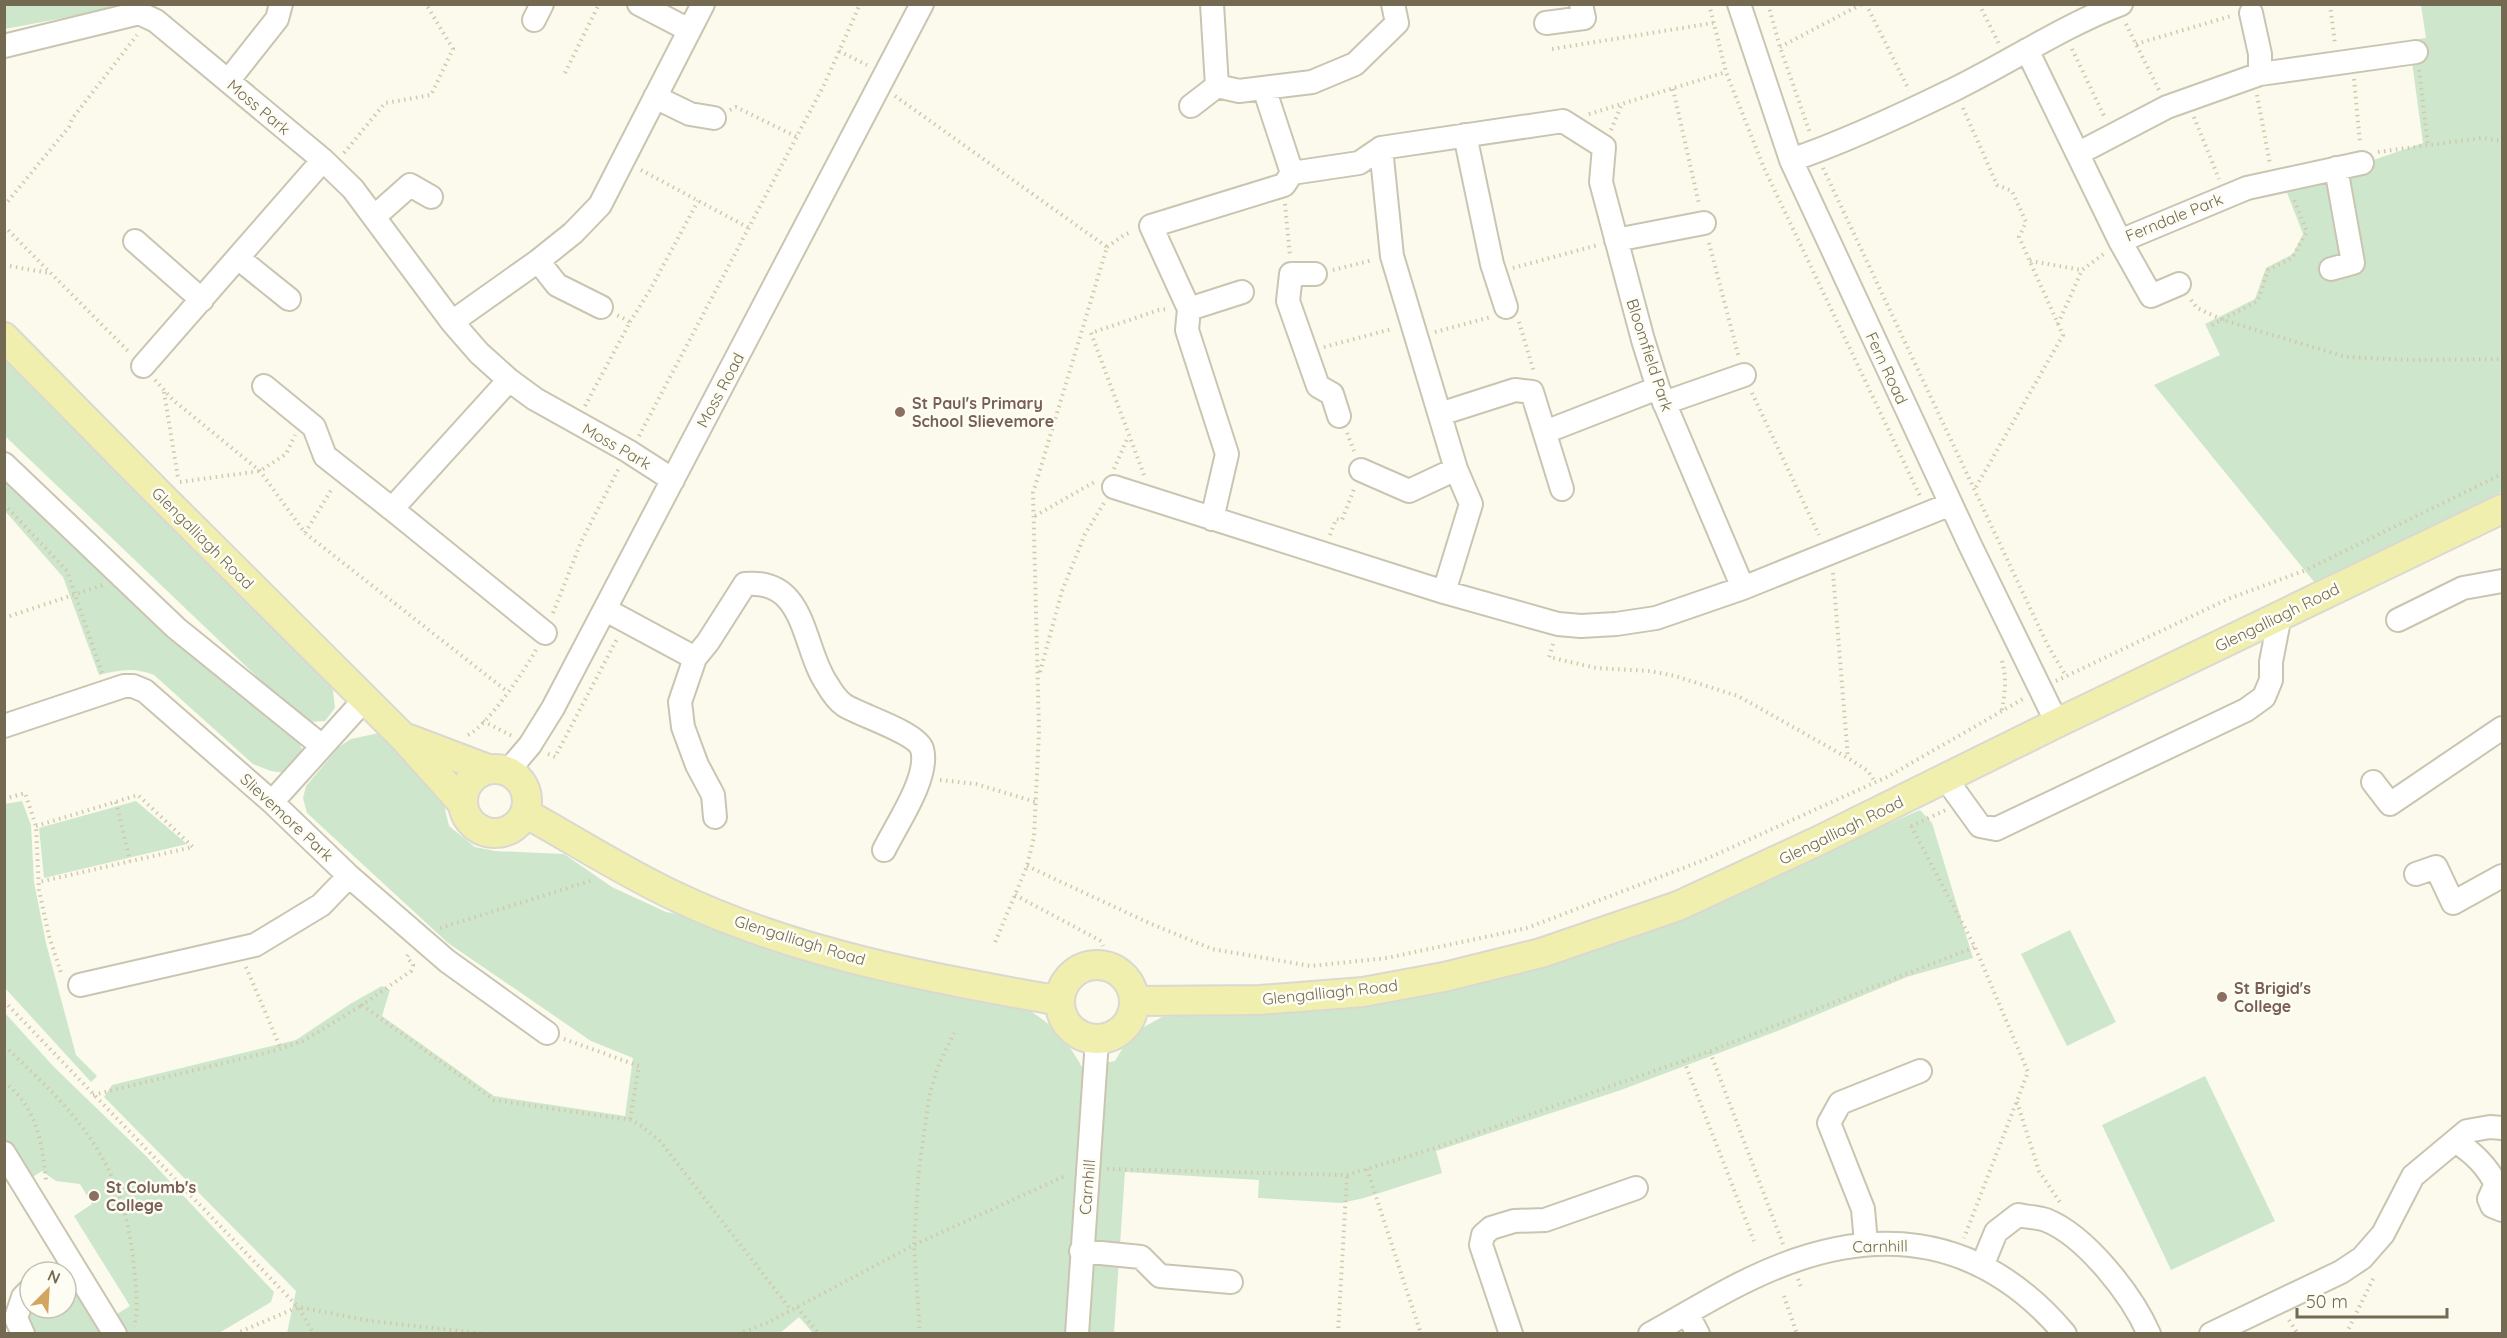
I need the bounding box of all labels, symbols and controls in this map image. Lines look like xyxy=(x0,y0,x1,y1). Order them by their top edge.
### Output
street label: Moss Park xyxy=(223,75,295,139)
street label: Ferndale Park xyxy=(2122,188,2226,246)
street label: Bloomfield Park xyxy=(1622,296,1678,414)
street label: Fern Road xyxy=(1862,329,1912,407)
street label: Moss Road xyxy=(692,349,748,431)
place label: St Paul's Primary School Slievemore xyxy=(912,393,1054,431)
marker: St Paul's Primary School Slievemore xyxy=(893,405,907,419)
street label: Moss Park xyxy=(579,418,655,474)
street label: Glengalliagh Road xyxy=(148,483,258,593)
street label: Glengalliagh Road xyxy=(2211,578,2343,656)
street label: Slievemore Park xyxy=(236,769,338,865)
street label: Glengalliagh Road xyxy=(1775,791,1907,869)
street label: Glengalliagh Road xyxy=(732,911,868,969)
street label: Glengalliagh Road xyxy=(1261,975,1399,1009)
place label: St Brigid's College xyxy=(2234,978,2311,1016)
marker: St Brigid's College xyxy=(2215,990,2229,1004)
street label: Carnhill xyxy=(1075,1159,1099,1215)
place label: St Columb's College xyxy=(106,1177,196,1215)
marker: St Columb's College xyxy=(87,1189,101,1203)
street label: Carnhill xyxy=(1852,1236,1908,1256)
north arrow xyxy=(18,1260,78,1320)
text: N xyxy=(45,1265,64,1288)
scale bar xyxy=(2297,1281,2447,1319)
text: 50 m xyxy=(2306,1290,2348,1313)

